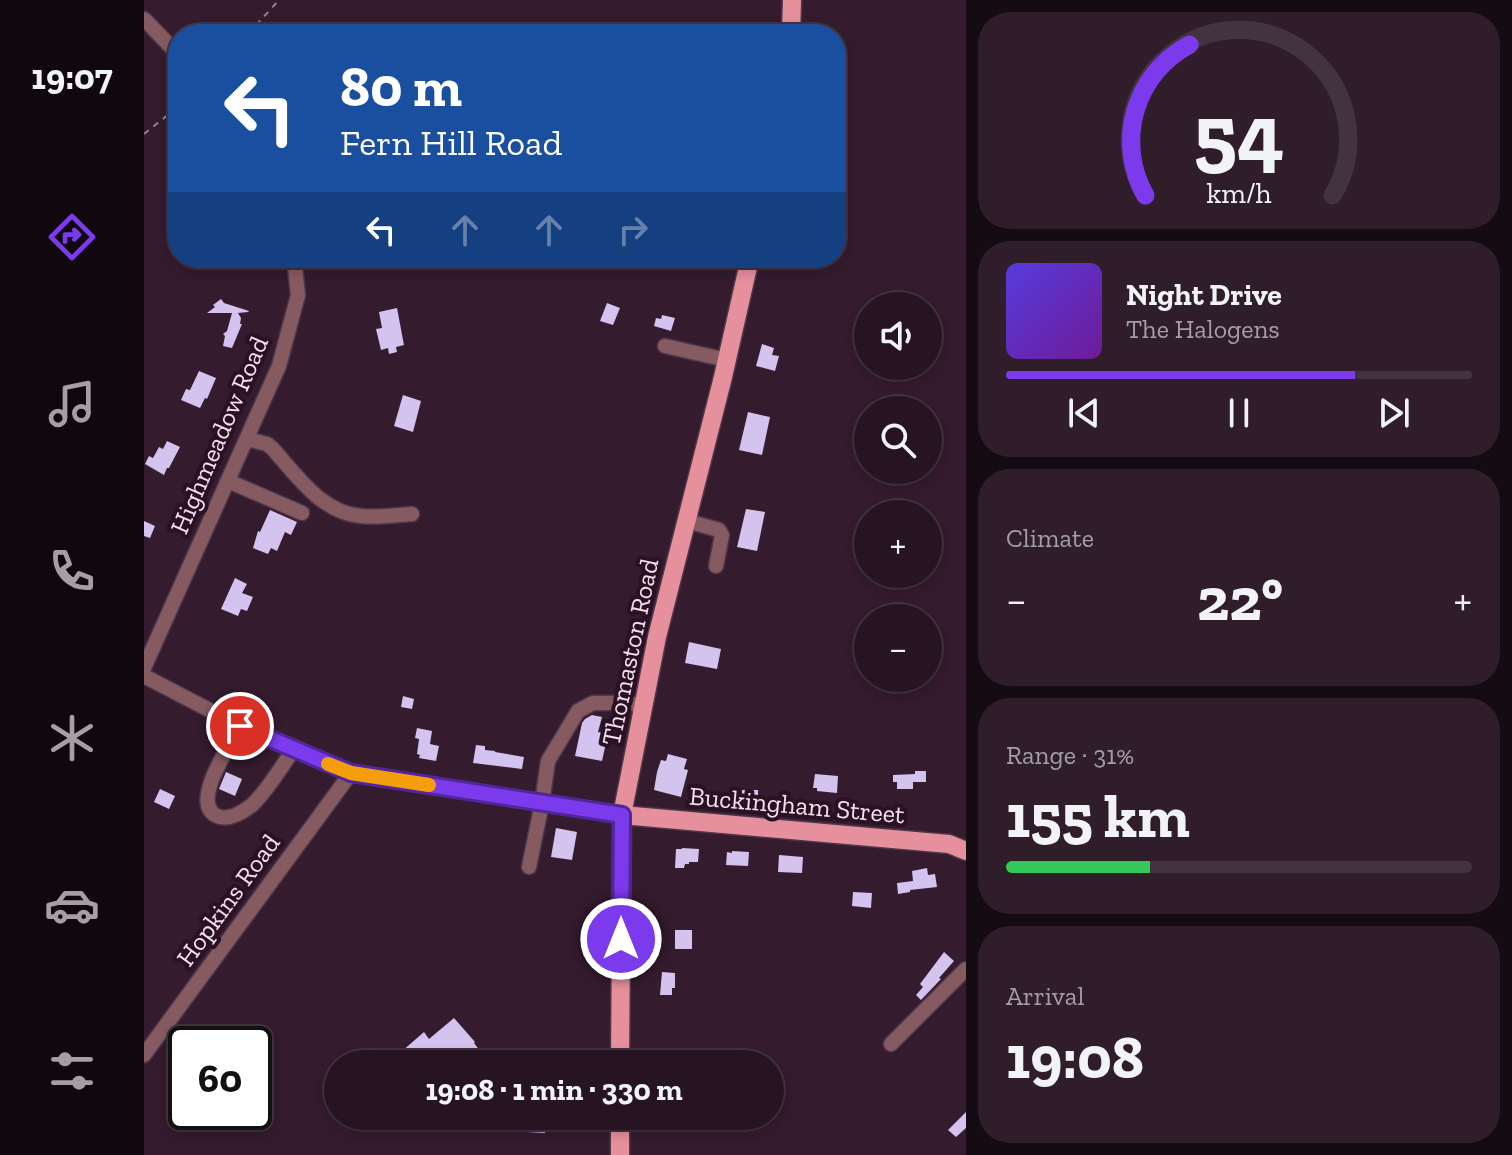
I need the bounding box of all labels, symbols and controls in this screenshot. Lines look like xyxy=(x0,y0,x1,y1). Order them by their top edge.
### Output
text: 80 m xyxy=(340,53,462,120)
text: 19:07 xyxy=(31,55,113,98)
icon: left xyxy=(208,56,312,160)
text: 54 xyxy=(1194,83,1284,183)
text: Fern Hill Road xyxy=(340,121,562,164)
text: km/h xyxy=(1206,176,1272,210)
icon: left xyxy=(359,208,403,252)
icon: ahead xyxy=(443,208,487,252)
icon: ahead xyxy=(527,208,571,252)
icon: right xyxy=(611,208,655,252)
icon: directions xyxy=(44,209,100,265)
text: Night Drive xyxy=(1126,277,1282,313)
map controls xyxy=(854,292,942,692)
button: sound xyxy=(854,292,942,380)
text: The Halogens xyxy=(1126,313,1280,345)
street label: Highmeadow Road xyxy=(163,331,275,539)
icon: music xyxy=(44,376,100,432)
icon: previous xyxy=(1062,391,1106,435)
icon: pause xyxy=(1217,391,1261,435)
icon: next xyxy=(1372,391,1416,435)
button: search xyxy=(854,396,942,484)
button: + xyxy=(854,500,942,588)
text: Climate xyxy=(1006,522,1094,554)
icon: phone xyxy=(44,543,100,599)
street label: Thomaston Road xyxy=(595,556,665,748)
text: 22° xyxy=(1197,563,1283,635)
text: − xyxy=(1006,573,1027,626)
text: + xyxy=(1453,573,1472,626)
button: − xyxy=(854,604,942,692)
pin xyxy=(206,692,274,760)
icon: arrive xyxy=(218,704,262,748)
icon: climate xyxy=(44,710,100,766)
text: Range · 31% xyxy=(1006,739,1134,771)
street label: Buckingham Street xyxy=(688,780,906,830)
text: 155 km xyxy=(1006,780,1190,852)
street label: Hopkins Road xyxy=(169,828,287,972)
icon: car xyxy=(44,877,100,933)
position arrow xyxy=(579,897,663,981)
text: Arrival xyxy=(1006,980,1084,1012)
text: 19:08 xyxy=(1006,1021,1144,1093)
speed limit sign: 60 xyxy=(168,1026,272,1130)
icon: filters xyxy=(44,1043,100,1099)
text: 19:08 · 1 min · 330 m xyxy=(425,1072,683,1108)

